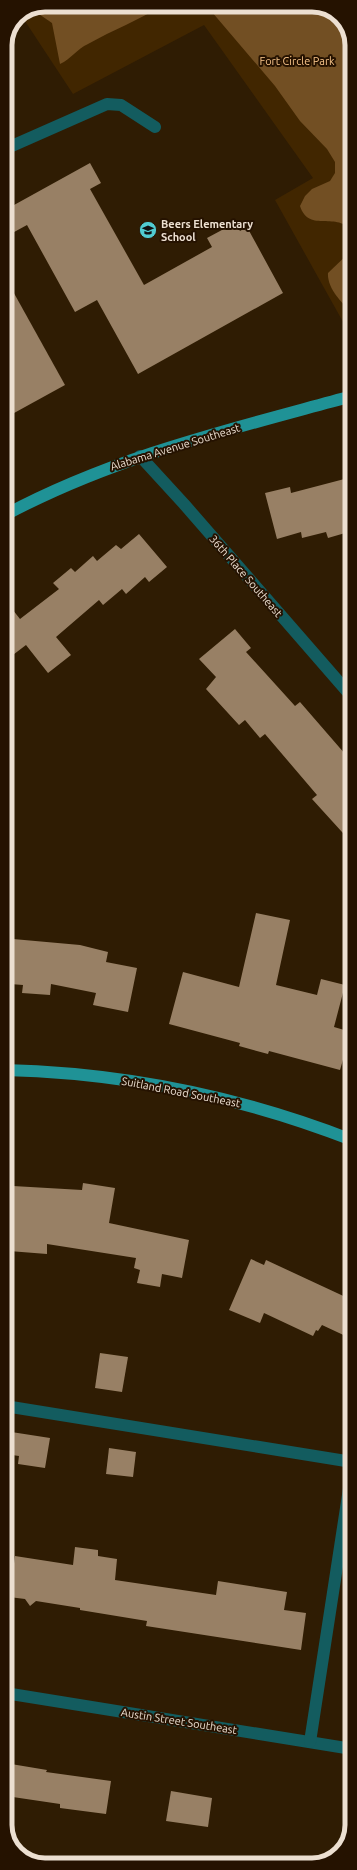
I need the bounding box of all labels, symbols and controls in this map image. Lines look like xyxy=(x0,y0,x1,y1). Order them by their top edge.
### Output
park label: Fort Circle Park xyxy=(259,55,335,67)
place label: Beers Elementary School xyxy=(161,218,253,243)
school or university icon: Beers Elementary School xyxy=(138,220,158,240)
street label: Alabama Avenue Southeast xyxy=(109,421,242,472)
street label: 36th Place Southeast xyxy=(207,533,285,620)
street label: Suitland Road Southeast xyxy=(121,1075,242,1110)
street label: Austin Street Southeast xyxy=(120,1706,238,1736)

